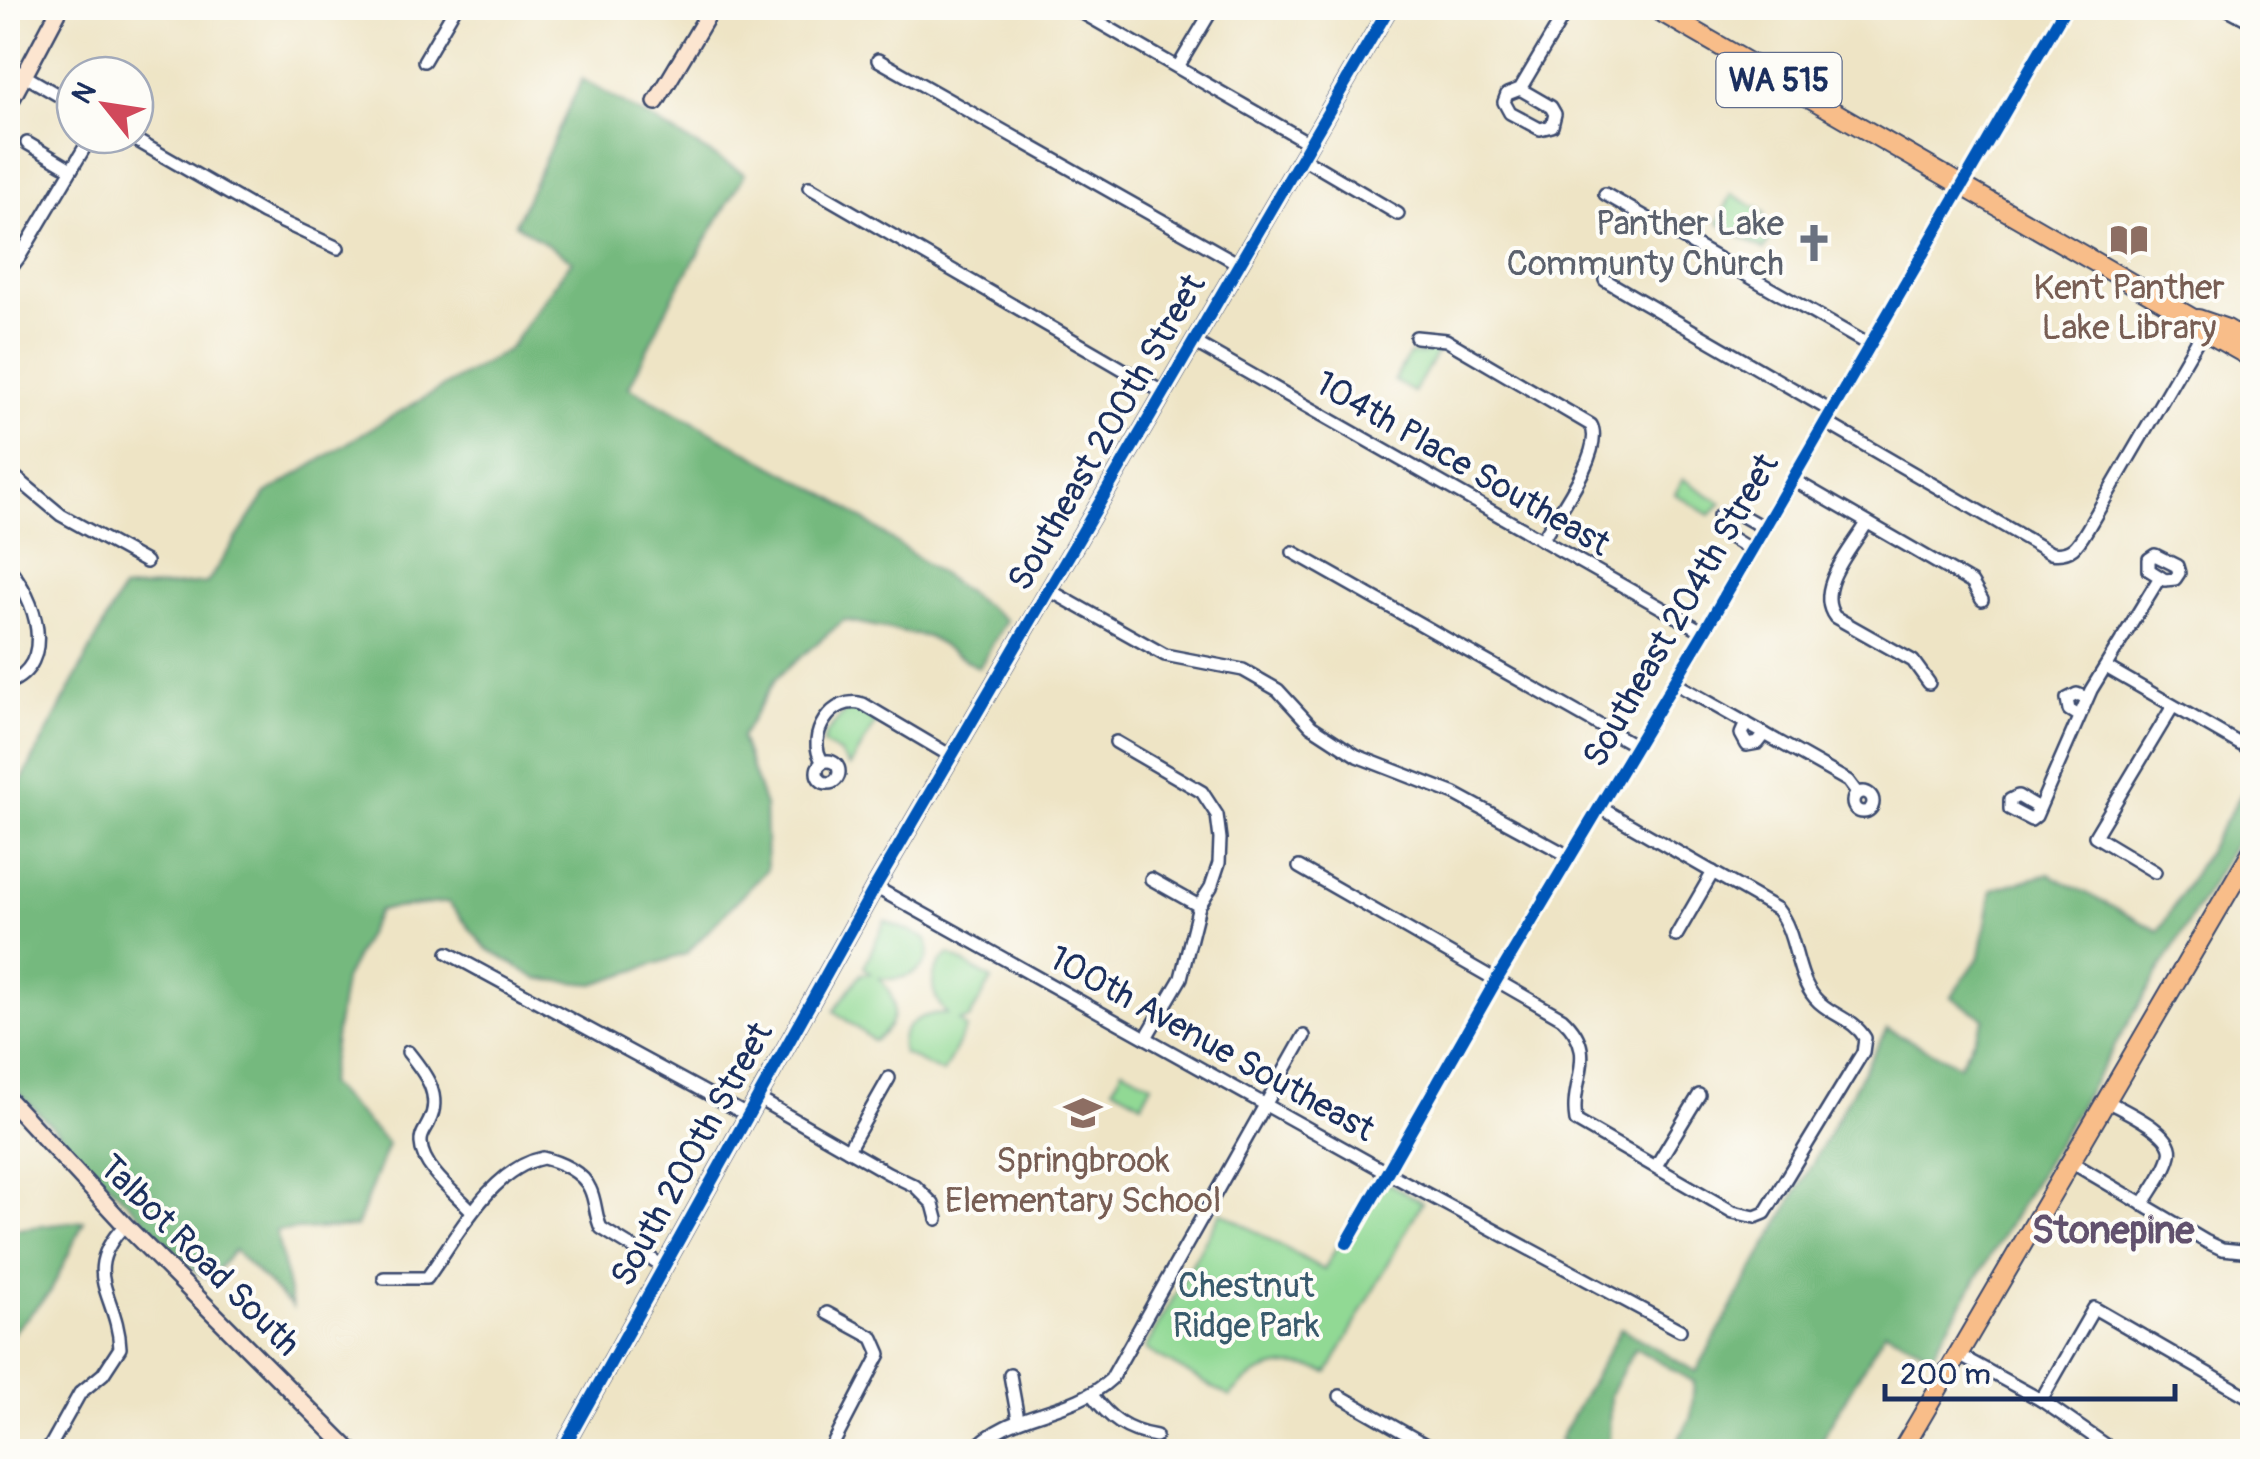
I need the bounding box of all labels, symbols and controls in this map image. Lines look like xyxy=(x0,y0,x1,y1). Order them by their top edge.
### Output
road number: WA 515 xyxy=(1716,53,1842,107)
north arrow xyxy=(55,55,155,155)
text: N xyxy=(65,76,105,110)
place label: Panther Lake Communty Church xyxy=(1506,202,1784,286)
library icon: Kent Panther Lake Library xyxy=(2108,219,2150,261)
church icon: Panther Lake Communty Church xyxy=(1793,222,1835,264)
street label: Southeast 200th Street xyxy=(998,265,1216,599)
place label: Kent Panther Lake Library xyxy=(2033,266,2225,350)
street label: 104th Place Southeast xyxy=(1307,362,1619,567)
street label: Southeast 204th Street xyxy=(1573,445,1789,775)
street label: 100th Avenue Southeast xyxy=(1041,936,1383,1152)
street label: South 200th Street xyxy=(601,1014,783,1294)
school or university icon: Springbrook Elementary School xyxy=(1062,1092,1104,1134)
place label: Springbrook Elementary School xyxy=(945,1139,1221,1223)
street label: Talbot Road South xyxy=(89,1146,309,1366)
district label: Stonepine xyxy=(2032,1207,2195,1255)
park label: Chestnut Ridge Park xyxy=(1172,1264,1320,1348)
scale bar xyxy=(1885,1339,2175,1401)
text: 200 m xyxy=(1900,1356,1991,1393)

